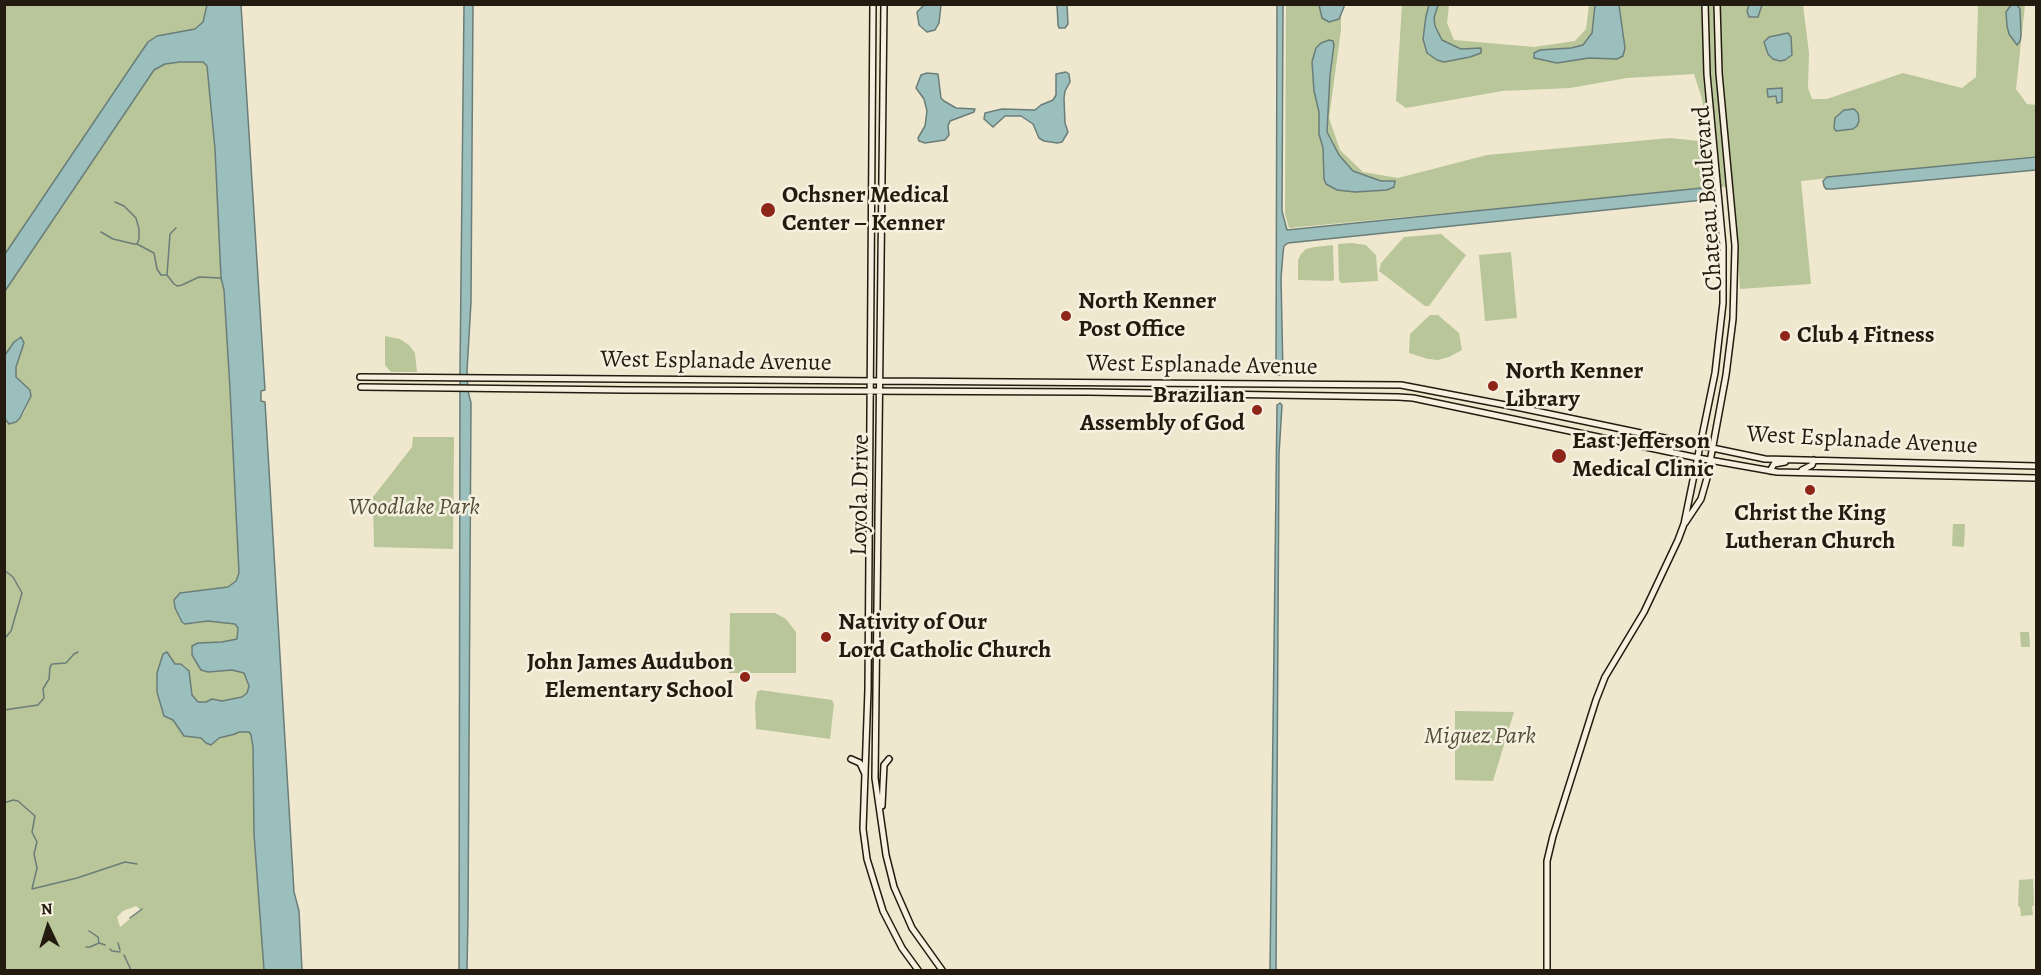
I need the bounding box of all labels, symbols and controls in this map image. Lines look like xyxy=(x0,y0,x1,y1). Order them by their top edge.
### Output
street label: Chateau Boulevard xyxy=(1688,104,1730,292)
place label: Ochsner Medical Center – Kenner xyxy=(782,182,949,238)
marker: Ochsner Medical Center – Kenner xyxy=(759,201,777,219)
place label: North Kenner Post Office xyxy=(1078,288,1216,344)
marker: North Kenner Post Office xyxy=(1059,309,1073,323)
place label: Club 4 Fitness xyxy=(1797,322,1935,350)
marker: Club 4 Fitness xyxy=(1778,329,1792,343)
street label: West Esplanade Avenue xyxy=(600,346,832,378)
street label: West Esplanade Avenue xyxy=(1086,350,1318,382)
place label: North Kenner Library xyxy=(1505,358,1643,414)
marker: North Kenner Library xyxy=(1486,379,1500,393)
place label: Brazilian Assembly of God xyxy=(1080,382,1245,438)
marker: Brazilian Assembly of God xyxy=(1250,403,1264,417)
street label: West Esplanade Avenue xyxy=(1746,421,1978,461)
place label: East Jefferson Medical Clinic xyxy=(1572,428,1714,484)
street label: Loyola Drive xyxy=(846,434,876,556)
marker: East Jefferson Medical Clinic xyxy=(1550,447,1568,465)
marker: Christ the King Lutheran Church xyxy=(1803,483,1817,497)
park label: Woodlake Park xyxy=(348,494,480,522)
place label: Christ the King Lutheran Church xyxy=(1725,500,1895,556)
place label: Nativity of Our Lord Catholic Church xyxy=(838,609,1051,665)
marker: Nativity of Our Lord Catholic Church xyxy=(819,630,833,644)
place label: John James Audubon Elementary School xyxy=(527,649,733,705)
marker: John James Audubon Elementary School xyxy=(738,670,752,684)
park label: Miguez Park xyxy=(1424,723,1536,751)
north arrow xyxy=(18,897,78,957)
text: N xyxy=(40,898,53,920)

